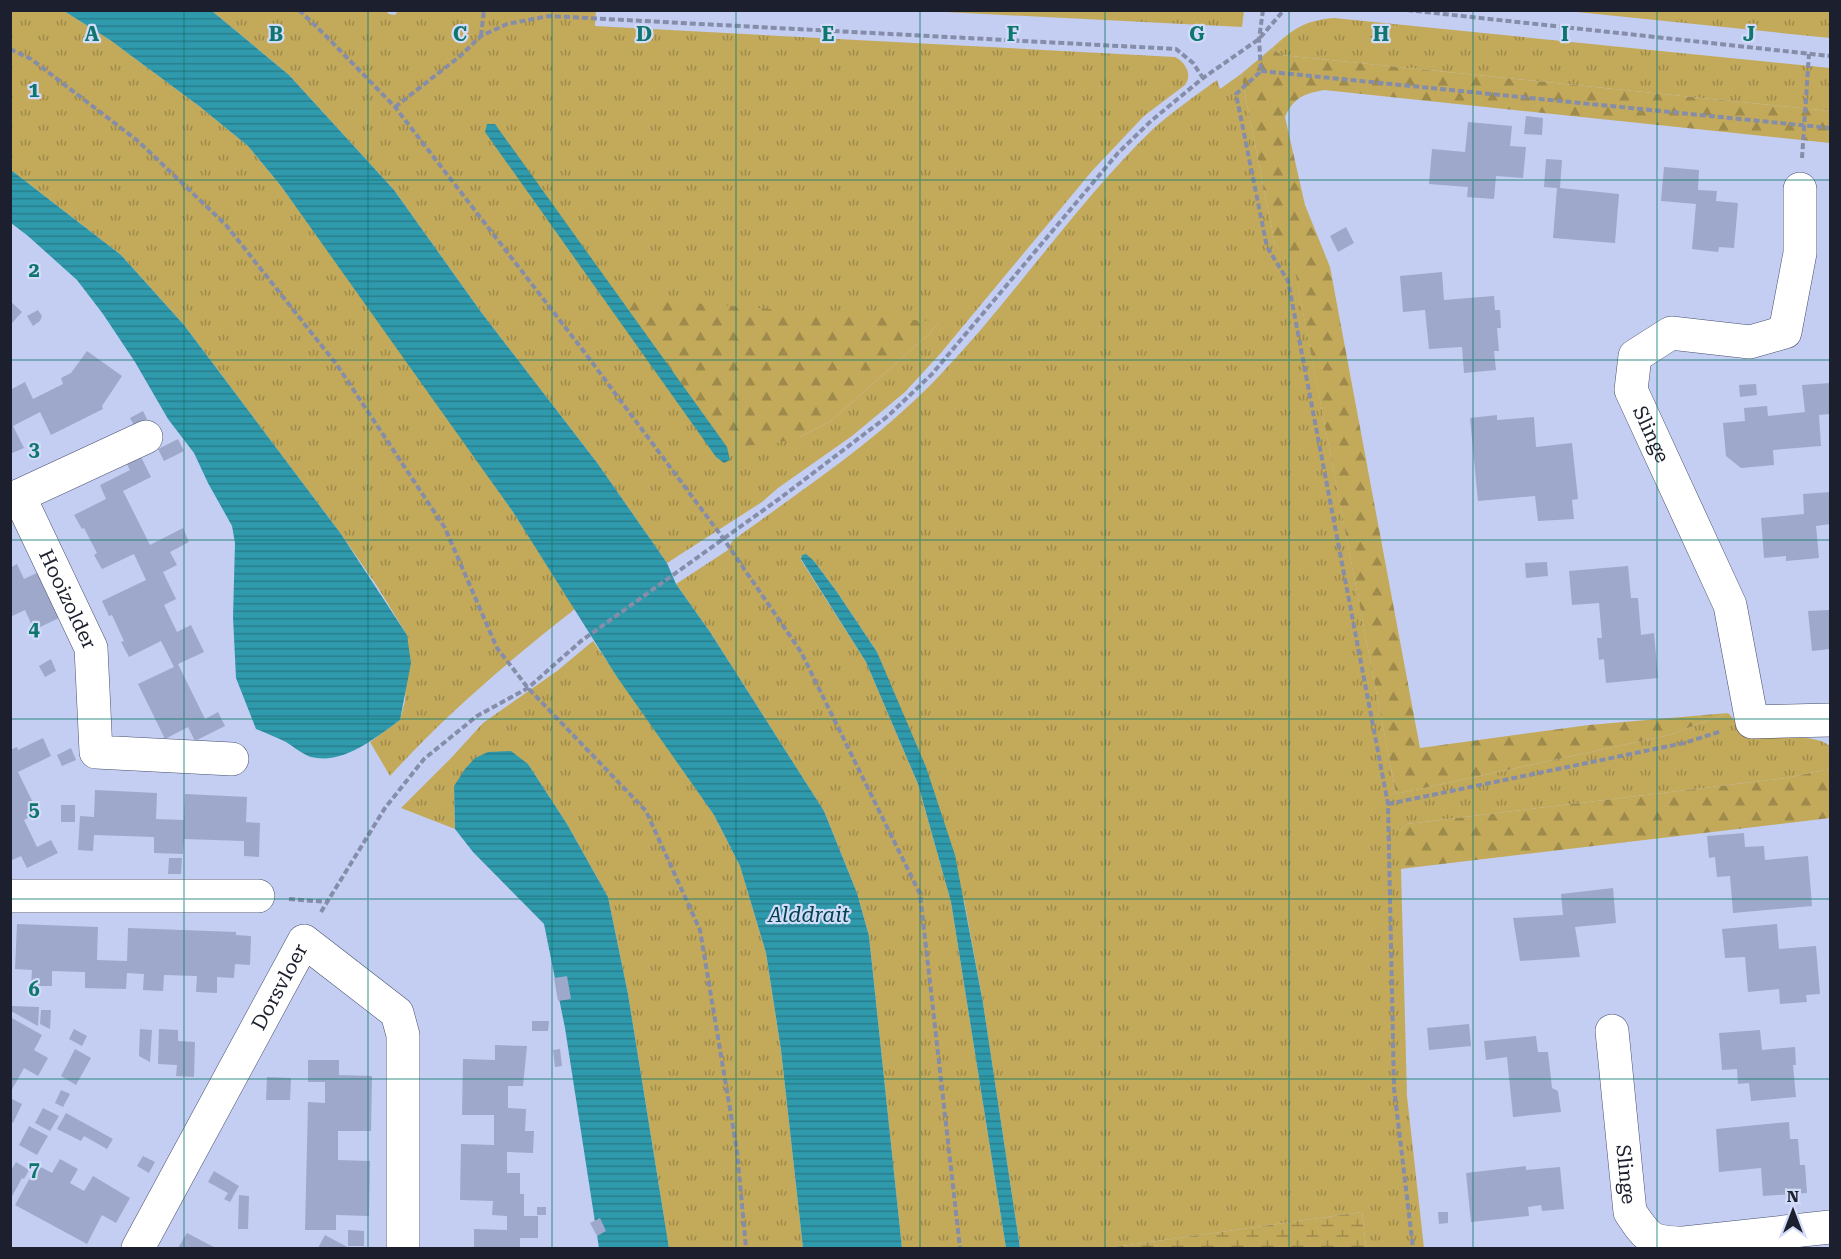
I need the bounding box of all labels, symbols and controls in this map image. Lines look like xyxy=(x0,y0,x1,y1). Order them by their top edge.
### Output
text: A xyxy=(85,22,100,46)
text: B xyxy=(269,22,283,46)
text: C xyxy=(453,22,467,46)
text: D xyxy=(636,22,652,46)
text: E xyxy=(822,22,835,46)
text: F xyxy=(1007,22,1019,46)
text: G xyxy=(1189,22,1205,46)
text: H xyxy=(1373,22,1389,46)
text: I xyxy=(1561,22,1569,46)
text: J xyxy=(1743,22,1755,46)
text: 1 xyxy=(28,78,40,102)
text: 2 xyxy=(28,258,40,282)
street label: Slinge xyxy=(1628,402,1675,466)
text: 3 xyxy=(28,437,40,461)
street label: Hooizolder xyxy=(34,545,102,653)
text: 4 xyxy=(28,617,40,641)
text: 5 xyxy=(28,797,40,821)
water label: Alddrait xyxy=(766,903,850,927)
street label: Dorsvloer xyxy=(246,939,312,1034)
text: 6 xyxy=(28,977,40,1001)
street label: Slinge xyxy=(1611,1143,1641,1205)
text: 7 xyxy=(28,1157,40,1181)
north arrow xyxy=(1763,1181,1823,1241)
text: N xyxy=(1787,1187,1799,1206)

